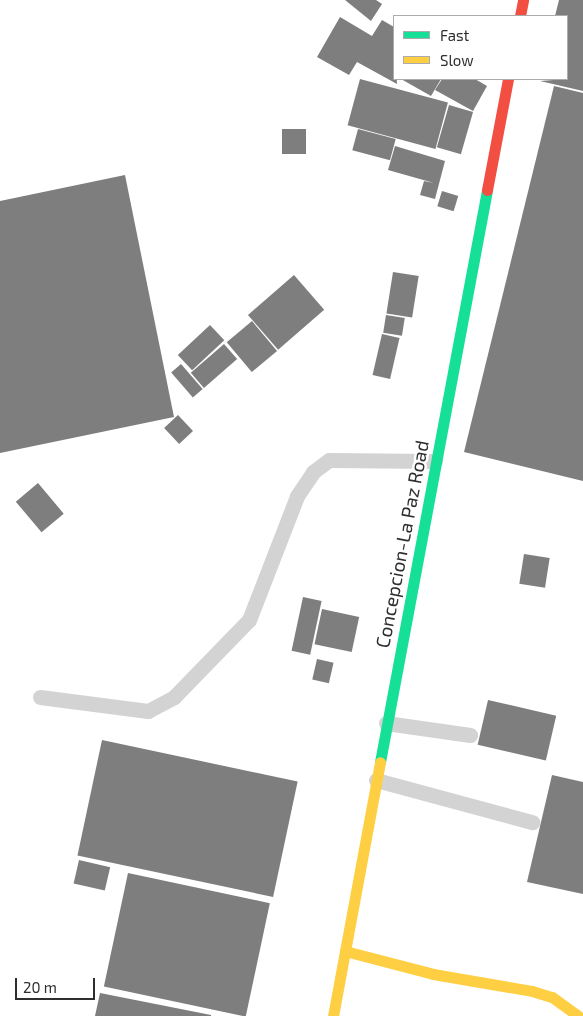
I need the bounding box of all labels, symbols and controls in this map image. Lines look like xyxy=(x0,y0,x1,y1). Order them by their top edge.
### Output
legend xyxy=(393,15,568,80)
text: Fast xyxy=(440,26,469,44)
text: Slow xyxy=(440,51,474,69)
street label: Concepcion-La Paz Road xyxy=(371,438,433,650)
scale bar xyxy=(18,968,98,1000)
text: 20 m xyxy=(23,978,57,996)

